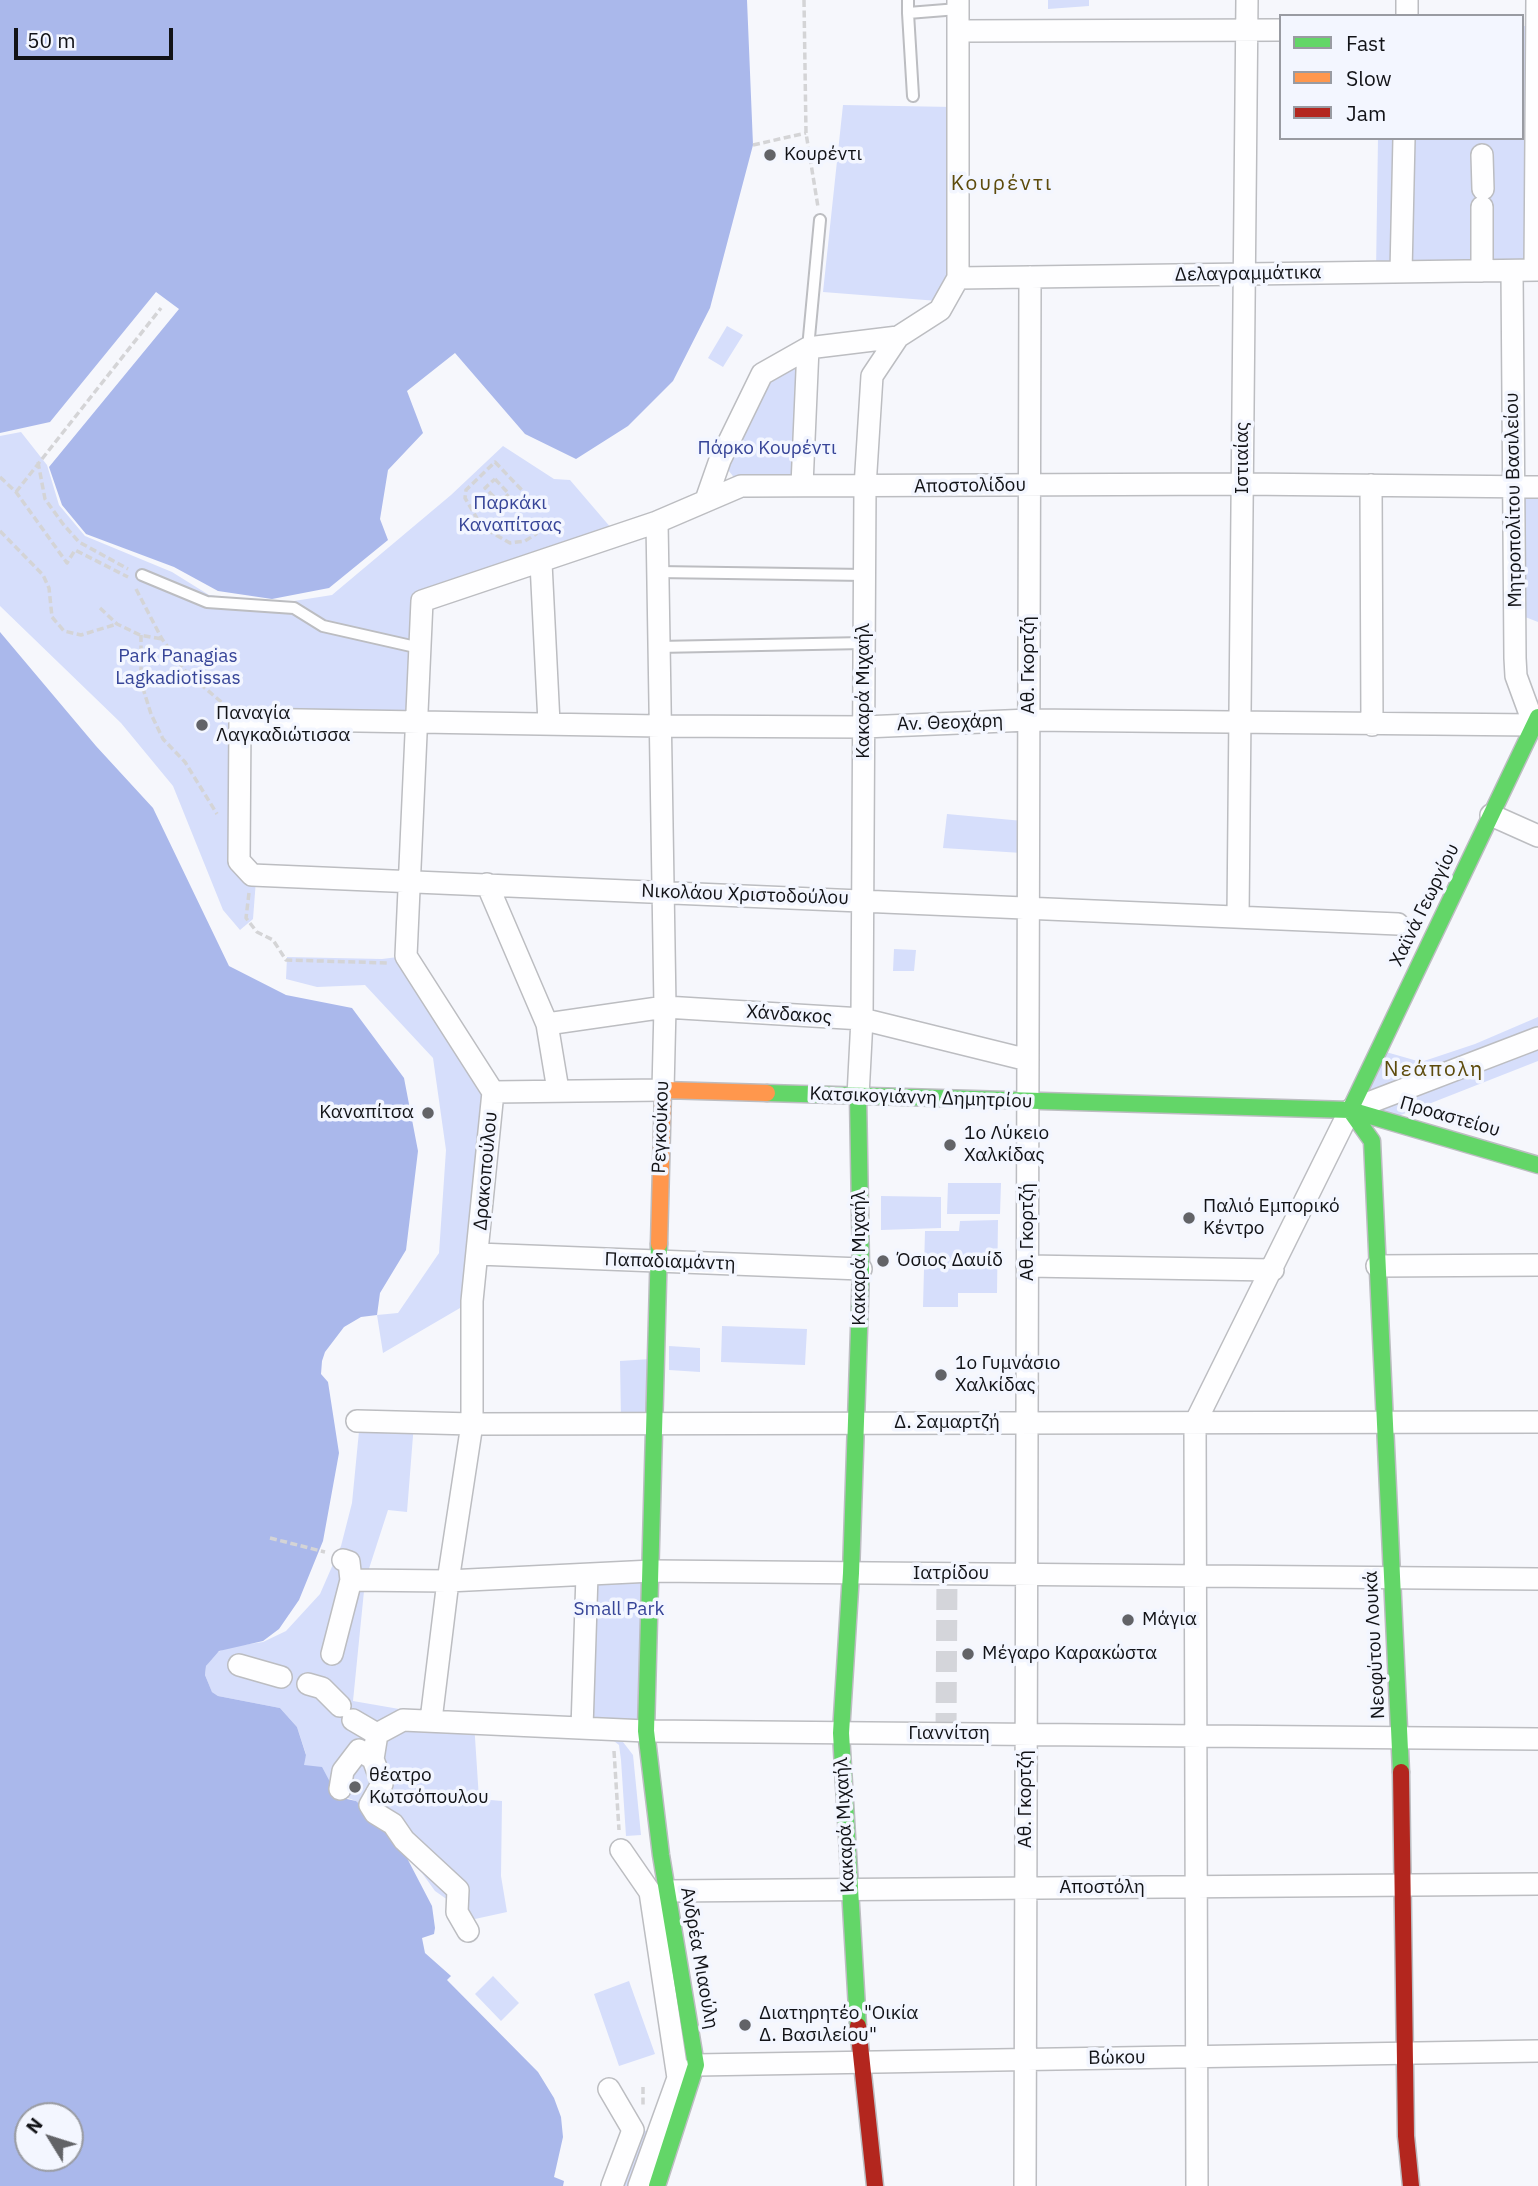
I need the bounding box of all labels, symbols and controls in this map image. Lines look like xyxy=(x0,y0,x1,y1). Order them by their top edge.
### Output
scale bar xyxy=(18,14,177,58)
legend xyxy=(1279,14,1524,140)
text: 50 m xyxy=(27,26,76,54)
text: Fast xyxy=(1346,29,1386,57)
text: Slow xyxy=(1346,64,1392,92)
text: Jam xyxy=(1346,99,1386,127)
place label: Κουρέντι xyxy=(784,144,862,166)
marker: Κουρέντι xyxy=(762,147,778,163)
district label: Κουρέντι xyxy=(952,171,1052,197)
street label: Δελαγραμμάτικα xyxy=(1174,261,1322,287)
street label: Μητροπολίτου Βασιλείου xyxy=(1501,392,1527,608)
street label: Ιστιαίας xyxy=(1232,422,1254,494)
park label: Πάρκο Κουρέντι xyxy=(698,438,836,460)
street label: Αποστολίδου xyxy=(914,474,1026,498)
park label: Παρκάκι Καναπίτσας xyxy=(458,493,562,537)
street label: Αθ. Γκορτζή xyxy=(1018,616,1040,714)
street label: Κακαρά Μιχαήλ xyxy=(853,623,875,759)
park label: Park Panagias Lagkadiotissas xyxy=(115,646,241,690)
place label: Παναγία Λαγκαδιώτισσα xyxy=(216,703,351,747)
street label: Αν. Θεοχάρη xyxy=(896,710,1004,736)
marker: Παναγία Λαγκαδιώτισσα xyxy=(194,717,210,733)
street label: Χαϊνά Γεωργίου xyxy=(1385,840,1465,970)
street label: Νικολάου Χριστοδούλου xyxy=(641,880,849,910)
street label: Χάνδακος xyxy=(745,1001,833,1029)
district label: Νεάπολη xyxy=(1385,1057,1483,1083)
street label: Ρεγκούκου xyxy=(648,1080,674,1174)
street label: Κατσικογιάννη Δημητρίου xyxy=(809,1083,1033,1113)
street label: Προαστείου xyxy=(1397,1092,1503,1142)
place label: Καναπίτσα xyxy=(319,1102,414,1124)
marker: Καναπίτσα xyxy=(420,1105,436,1121)
street label: Δρακοπούλου xyxy=(469,1111,503,1231)
place label: 1ο Λύκειο Χαλκίδας xyxy=(964,1123,1049,1167)
marker: 1ο Λύκειο Χαλκίδας xyxy=(942,1137,958,1153)
street label: Αθ. Γκορτζή xyxy=(1017,1183,1039,1281)
street label: Κακαρά Μιχαήλ xyxy=(849,1190,871,1326)
place label: Παλιό Εμπορικό Κέντρο xyxy=(1203,1196,1340,1240)
marker: Παλιό Εμπορικό Κέντρο xyxy=(1181,1210,1197,1226)
street label: Παπαδιαμάντη xyxy=(604,1248,736,1276)
place label: Όσιος Δαυίδ xyxy=(897,1250,1003,1272)
marker: Όσιος Δαυίδ xyxy=(875,1253,891,1269)
place label: 1ο Γυμνάσιο Χαλκίδας xyxy=(955,1353,1060,1397)
marker: 1ο Γυμνάσιο Χαλκίδας xyxy=(933,1367,949,1383)
street label: Δ. Σαμαρτζή xyxy=(894,1412,1000,1434)
street label: Ιατρίδου xyxy=(913,1563,989,1585)
street label: Νεοφύτου Λουκά xyxy=(1360,1570,1390,1720)
park label: Small Park xyxy=(574,1599,664,1621)
place label: Μάγια xyxy=(1142,1609,1197,1631)
marker: Μάγια xyxy=(1120,1612,1136,1628)
place label: Μέγαρο Καρακώστα xyxy=(982,1643,1157,1665)
marker: Μέγαρο Καρακώστα xyxy=(960,1646,976,1662)
street label: Γιαννίτση xyxy=(908,1723,990,1745)
street label: Αθ. Γκορτζή xyxy=(1015,1750,1037,1848)
street label: Κακαρά Μιχαήλ xyxy=(830,1757,860,1893)
place label: θέατρο Κωτσόπουλου xyxy=(369,1765,489,1809)
marker: θέατρο Κωτσόπουλου xyxy=(347,1779,363,1795)
street label: Αποστόλη xyxy=(1059,1877,1145,1899)
street label: Ανδρέα Μιαούλη xyxy=(675,1885,723,2031)
place label: Διατηρητέο "Οικία Δ. Βασιλείου" xyxy=(759,2003,919,2047)
marker: Διατηρητέο "Οικία Δ. Βασιλείου" xyxy=(737,2017,753,2033)
street label: Βώκου xyxy=(1088,2046,1146,2070)
north arrow xyxy=(14,2102,84,2172)
text: N xyxy=(20,2112,48,2138)

